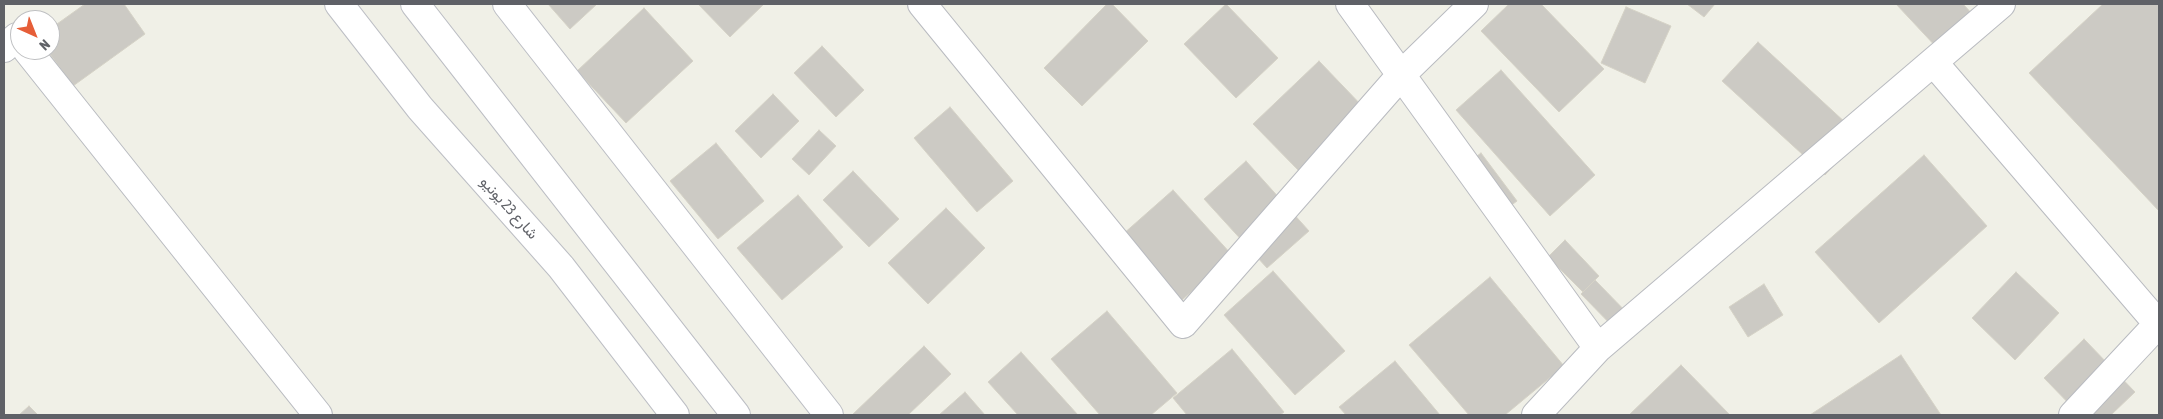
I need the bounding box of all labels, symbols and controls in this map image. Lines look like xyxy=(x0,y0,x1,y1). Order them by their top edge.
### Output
north arrow xyxy=(10,10,60,60)
text: N xyxy=(36,36,53,54)
street label: شارع 23 يونيو xyxy=(476,173,542,243)

